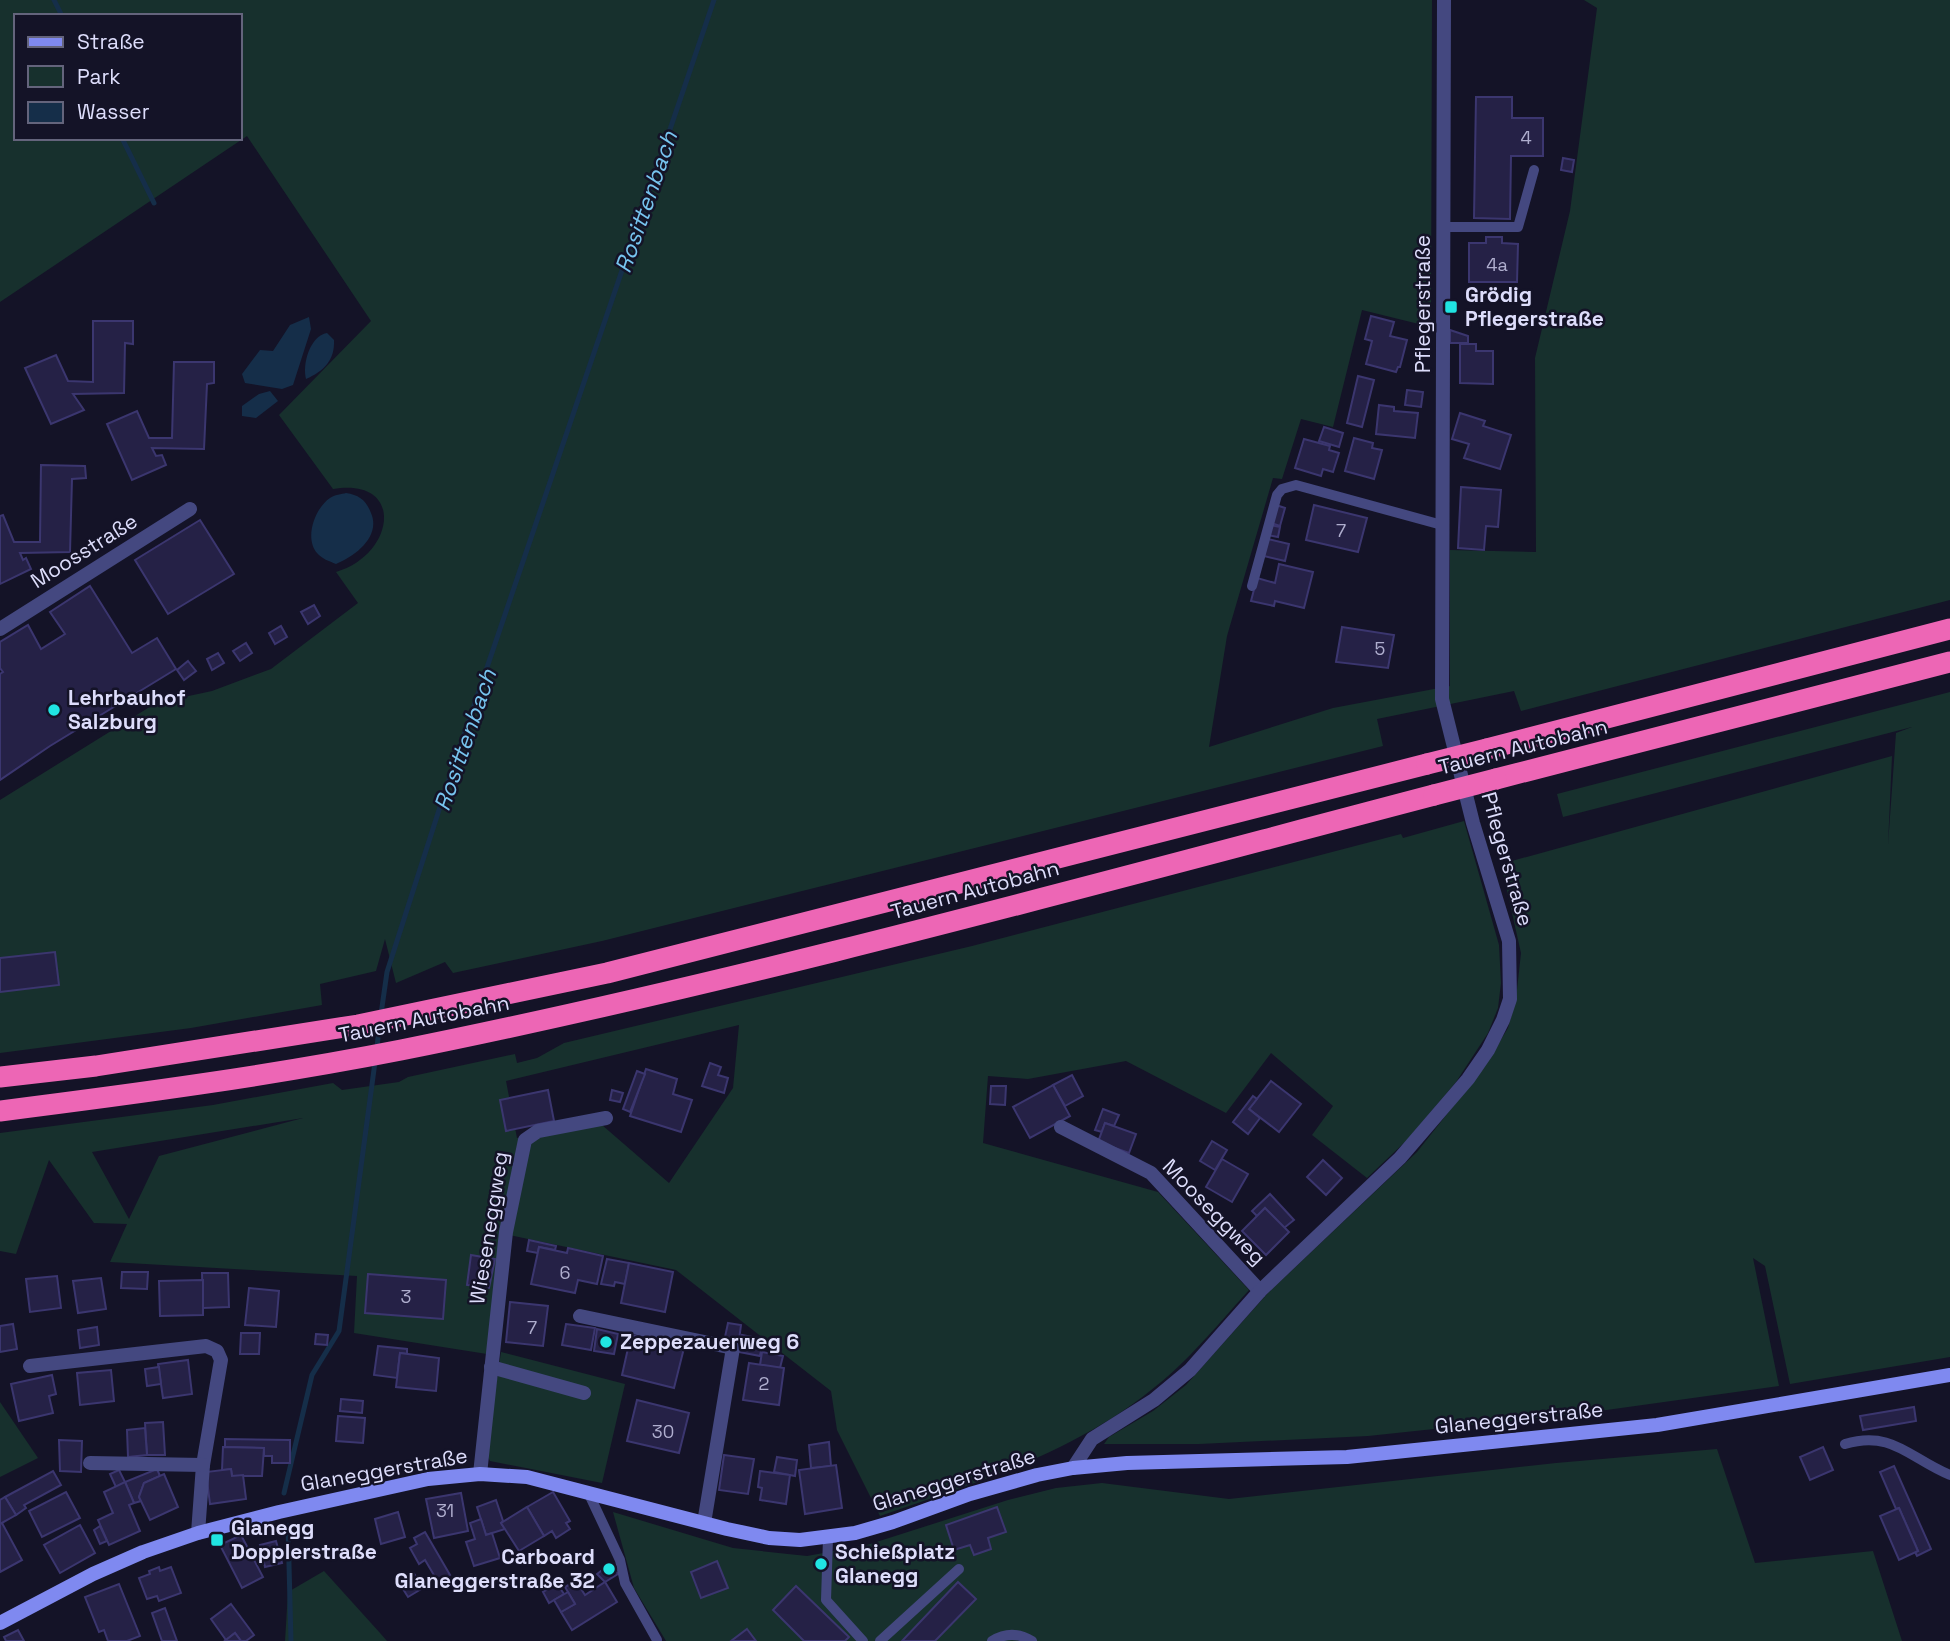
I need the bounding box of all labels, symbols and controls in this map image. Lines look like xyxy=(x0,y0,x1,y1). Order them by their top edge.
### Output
legend xyxy=(14,14,242,140)
text: Straße xyxy=(77,28,145,55)
text: Park xyxy=(77,63,121,90)
text: Wasser xyxy=(77,98,150,125)
water label: Rosittenbach xyxy=(608,126,685,277)
house number: 4 xyxy=(1520,126,1532,149)
street label: Pflegerstraße xyxy=(1409,235,1436,373)
house number: 4a xyxy=(1486,253,1508,276)
place label: Grödig Pflegerstraße xyxy=(1465,281,1604,332)
marker: Grödig Pflegerstraße xyxy=(1443,299,1459,315)
street label: Moosstraße xyxy=(25,507,142,594)
house number: 7 xyxy=(1336,519,1346,542)
house number: 5 xyxy=(1375,637,1385,660)
water label: Rosittenbach xyxy=(427,664,504,815)
place label: Lehrbauhof Salzburg xyxy=(68,684,186,735)
marker: Lehrbauhof Salzburg xyxy=(46,702,62,718)
street label: Tauern Autobahn xyxy=(1436,712,1610,781)
street label: Pflegerstraße xyxy=(1475,789,1540,929)
street label: Tauern Autobahn xyxy=(888,854,1062,925)
street label: Tauern Autobahn xyxy=(336,989,511,1048)
street label: Wieseneggweg xyxy=(463,1150,514,1306)
street label: Mooseggweg xyxy=(1157,1153,1272,1270)
house number: 6 xyxy=(559,1261,571,1284)
house number: 3 xyxy=(401,1285,411,1308)
house number: 7 xyxy=(527,1316,537,1339)
place label: Zeppezauerweg 6 xyxy=(620,1328,799,1355)
marker: Zeppezauerweg 6 xyxy=(598,1334,614,1350)
house number: 2 xyxy=(759,1372,769,1395)
street label: Glaneggerstraße xyxy=(1433,1395,1605,1440)
house number: 30 xyxy=(652,1420,674,1443)
street label: Glaneggerstraße xyxy=(298,1442,470,1497)
street label: Glaneggerstraße xyxy=(869,1442,1039,1517)
house number: 31 xyxy=(436,1499,454,1522)
place label: Glanegg Dopplerstraße xyxy=(231,1514,377,1565)
marker: Glanegg Dopplerstraße xyxy=(209,1532,225,1548)
place label: Schießplatz Glanegg xyxy=(835,1538,955,1589)
place label: Carboard Glaneggerstraße 32 xyxy=(394,1543,595,1594)
marker: Schießplatz Glanegg xyxy=(813,1556,829,1572)
marker: Carboard Glaneggerstraße 32 xyxy=(601,1561,617,1577)

